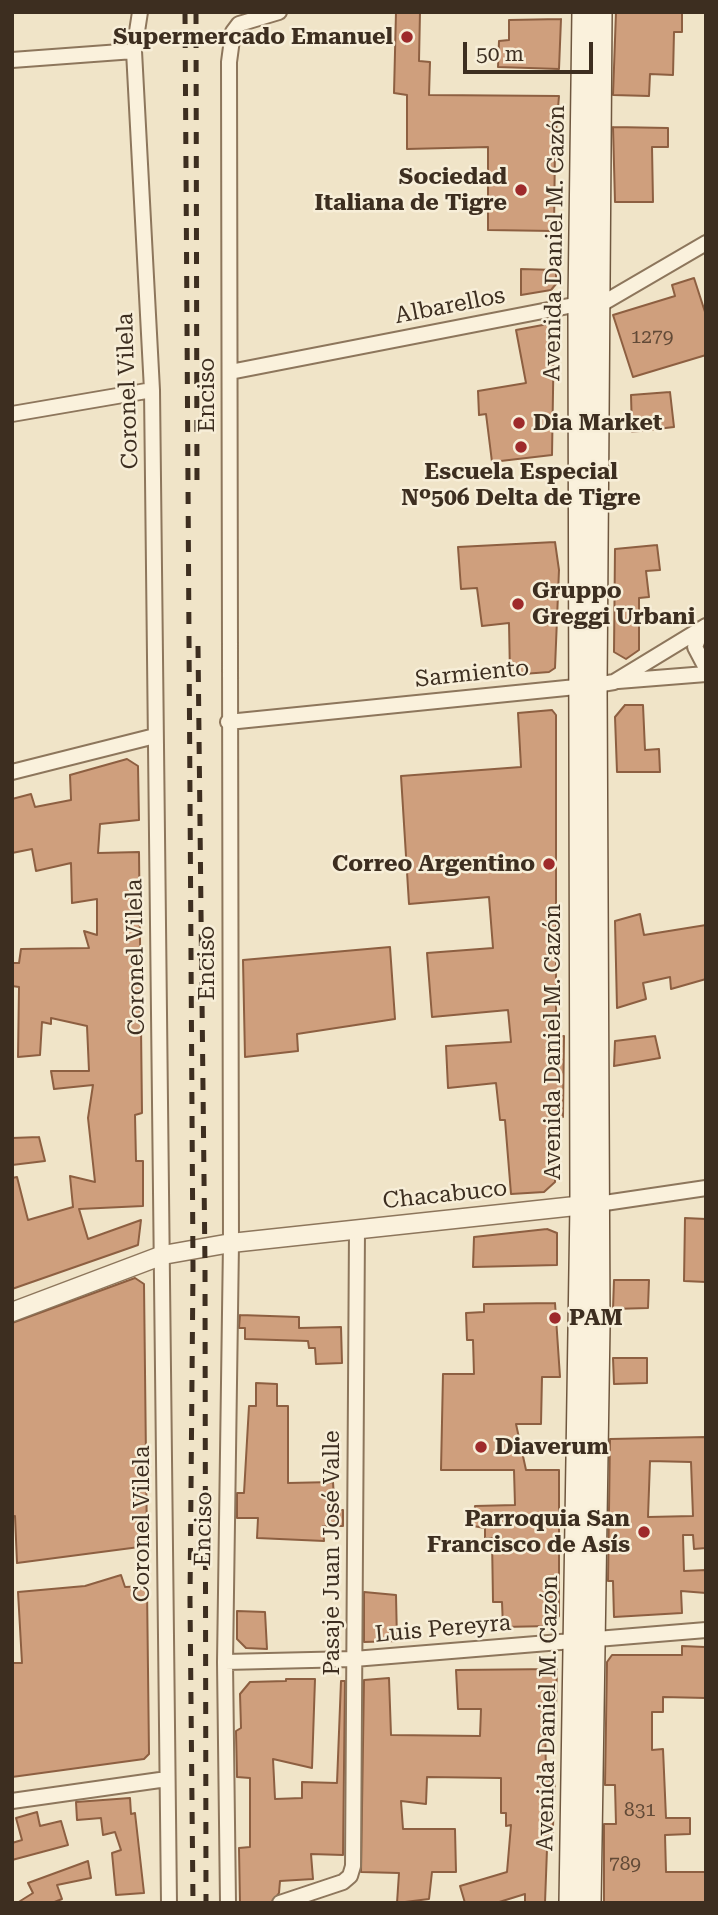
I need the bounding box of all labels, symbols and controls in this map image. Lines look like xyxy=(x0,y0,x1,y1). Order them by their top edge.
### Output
place label: Supermercado Emanuel xyxy=(113,23,393,51)
scale bar xyxy=(466,28,596,72)
marker: Supermercado Emanuel xyxy=(399,29,415,45)
text: 50 m xyxy=(476,42,524,66)
street label: Avenida Daniel M. Cazón xyxy=(539,105,571,381)
place label: Sociedad Italiana de Tigre xyxy=(315,163,507,217)
marker: Sociedad Italiana de Tigre xyxy=(513,182,529,198)
street label: Albarellos xyxy=(393,282,507,330)
street label: Coronel Vilela xyxy=(111,312,145,470)
house number: 1279 xyxy=(631,326,673,348)
street label: Enciso xyxy=(193,358,221,432)
place label: Dia Market xyxy=(533,409,662,437)
marker: Dia Market xyxy=(511,415,527,431)
marker: Escuela Especial Nº506 Delta de Tigre xyxy=(513,439,529,455)
place label: Escuela Especial Nº506 Delta de Tigre xyxy=(401,458,641,512)
place label: Gruppo Greggi Urbani xyxy=(532,577,695,631)
marker: Gruppo Greggi Urbani xyxy=(510,596,526,612)
street label: Sarmiento xyxy=(414,654,530,694)
place label: Correo Argentino xyxy=(332,850,535,878)
marker: Correo Argentino xyxy=(541,856,557,872)
street label: Coronel Vilela xyxy=(121,878,151,1036)
street label: Avenida Daniel M. Cazón xyxy=(539,904,567,1180)
street label: Enciso xyxy=(193,926,221,1000)
street label: Chacabuco xyxy=(381,1175,509,1215)
place label: PAM xyxy=(569,1304,623,1332)
marker: PAM xyxy=(547,1310,563,1326)
street label: Pasaje Juan José Valle xyxy=(318,1430,346,1676)
place label: Diaverum xyxy=(495,1433,609,1461)
marker: Diaverum xyxy=(473,1439,489,1455)
street label: Coronel Vilela xyxy=(128,1446,156,1602)
street label: Enciso xyxy=(190,1491,218,1567)
place label: Parroquia San Francisco de Asís xyxy=(427,1505,630,1559)
marker: Parroquia San Francisco de Asís xyxy=(636,1524,652,1540)
street label: Avenida Daniel M. Cazón xyxy=(532,1575,564,1851)
street label: Luis Pereyra xyxy=(374,1609,512,1649)
house number: 831 xyxy=(624,1799,656,1821)
house number: 789 xyxy=(609,1853,641,1875)

